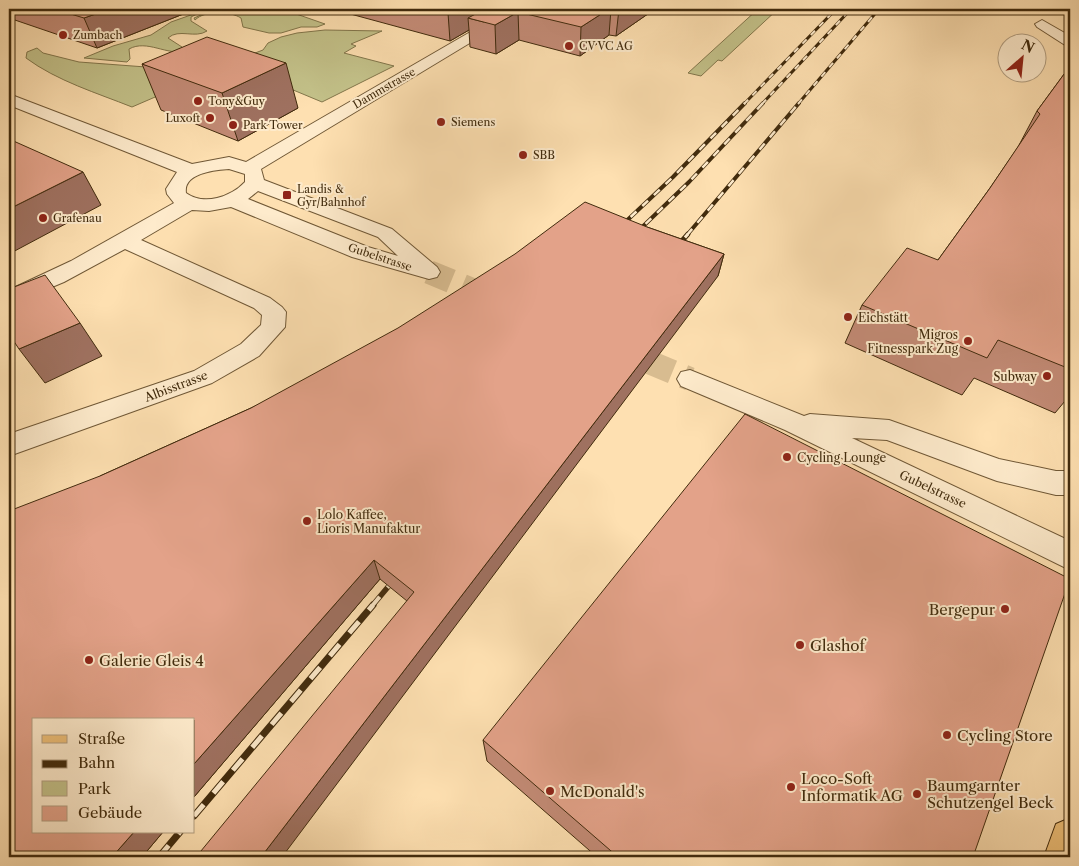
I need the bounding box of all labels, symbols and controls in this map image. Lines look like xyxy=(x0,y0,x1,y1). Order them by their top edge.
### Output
place label: Zumbach xyxy=(73,28,123,42)
marker: Zumbach xyxy=(57,29,69,41)
north arrow xyxy=(996,32,1046,82)
text: N xyxy=(1018,36,1037,57)
place label: CV VC AG xyxy=(579,39,633,53)
marker: CV VC AG xyxy=(563,40,575,52)
street label: Dammstrasse xyxy=(350,64,418,112)
place label: Tony&Guy xyxy=(208,94,266,108)
marker: Tony&Guy xyxy=(192,95,204,107)
place label: Luxoft xyxy=(166,111,200,125)
marker: Luxoft xyxy=(204,112,216,124)
place label: Siemens xyxy=(451,115,495,129)
marker: Siemens xyxy=(435,116,447,128)
place label: Park Tower xyxy=(243,118,303,132)
marker: Park Tower xyxy=(227,119,239,131)
place label: SBB xyxy=(533,148,555,162)
marker: SBB xyxy=(517,149,529,161)
place label: Landis & Gyr/Bahnhof xyxy=(297,182,367,209)
marker: Landis & Gyr/Bahnhof xyxy=(281,189,293,201)
place label: Grafenau xyxy=(53,211,102,225)
marker: Grafenau xyxy=(37,212,49,224)
street label: Gubelstrasse xyxy=(346,240,414,274)
place label: Eichstätt xyxy=(858,310,909,325)
marker: Eichstätt xyxy=(842,311,854,323)
place label: Migros Fitnesspark Zug xyxy=(867,327,959,356)
marker: Migros Fitnesspark Zug xyxy=(962,335,974,347)
street label: Albisstrasse xyxy=(141,367,210,405)
place label: Subway xyxy=(993,369,1037,384)
marker: Subway xyxy=(1041,370,1053,382)
place label: Cycling Lounge xyxy=(797,450,887,465)
marker: Cycling Lounge xyxy=(781,451,793,463)
street label: Gubelstrasse xyxy=(897,467,969,511)
place label: Lolo Kaffee, Lioris Manufaktur xyxy=(317,507,420,536)
marker: Lolo Kaffee, Lioris Manufaktur xyxy=(301,515,313,527)
place label: Bergepur xyxy=(929,600,996,619)
marker: Bergepur xyxy=(999,603,1011,615)
place label: Glashof xyxy=(810,636,867,655)
marker: Glashof xyxy=(794,639,806,651)
place label: Galerie Gleis 4 xyxy=(99,651,204,670)
marker: Galerie Gleis 4 xyxy=(83,654,95,666)
legend xyxy=(32,718,195,834)
place label: Cycling Store xyxy=(957,726,1053,745)
text: Straße xyxy=(78,729,125,748)
marker: Cycling Store xyxy=(941,729,953,741)
text: Bahn xyxy=(78,753,116,772)
place label: Loco-Soft Informatik AG xyxy=(801,769,903,805)
place label: Baumgarnter Schutzengel Beck xyxy=(927,776,1055,812)
text: Park xyxy=(78,779,112,798)
marker: Loco-Soft Informatik AG xyxy=(785,781,797,793)
place label: McDonald's xyxy=(560,782,645,801)
marker: McDonald's xyxy=(544,785,556,797)
marker: Baumgarnter Schutzengel Beck xyxy=(911,788,923,800)
text: Gebäude xyxy=(78,803,142,822)

